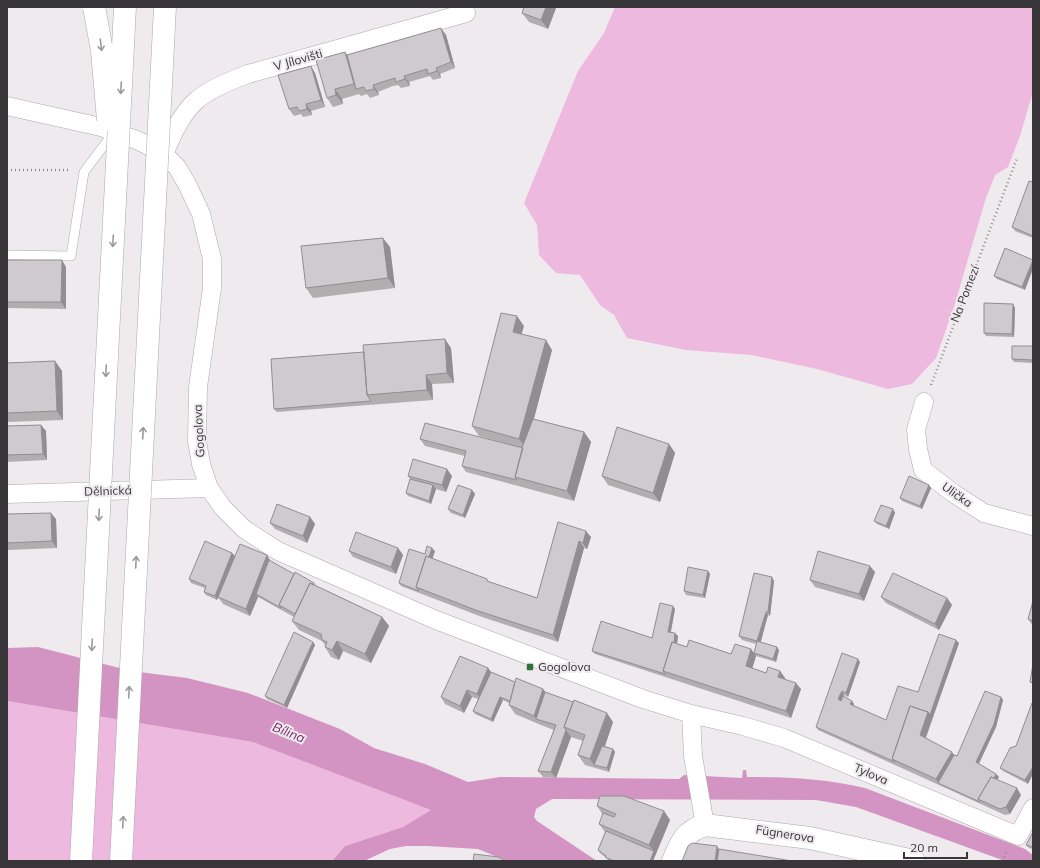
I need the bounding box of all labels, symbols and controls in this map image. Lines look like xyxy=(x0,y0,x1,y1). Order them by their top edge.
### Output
one-way arrow xyxy=(97,38,105,51)
street label: V Jílovišti xyxy=(272,45,324,74)
one-way arrow xyxy=(117,81,124,94)
one-way arrow xyxy=(109,234,117,247)
street label: Na Pomezí xyxy=(947,262,983,324)
one-way arrow xyxy=(103,364,110,377)
street label: Gogolova xyxy=(190,404,207,458)
one-way arrow xyxy=(139,427,147,440)
street label: Ulička xyxy=(939,479,975,510)
street label: Dělnická xyxy=(84,482,132,499)
one-way arrow xyxy=(95,508,102,521)
one-way arrow xyxy=(133,556,140,569)
one-way arrow xyxy=(88,638,96,651)
place label: Gogolova xyxy=(538,659,591,674)
marker: Gogolova xyxy=(525,662,535,672)
one-way arrow xyxy=(126,686,133,699)
water label: Bílina xyxy=(270,718,308,746)
street label: Tylova xyxy=(852,760,891,787)
one-way arrow xyxy=(119,816,126,829)
street label: Fügnerova xyxy=(755,821,815,846)
scale bar xyxy=(904,834,967,860)
text: 20 m xyxy=(910,840,938,855)

